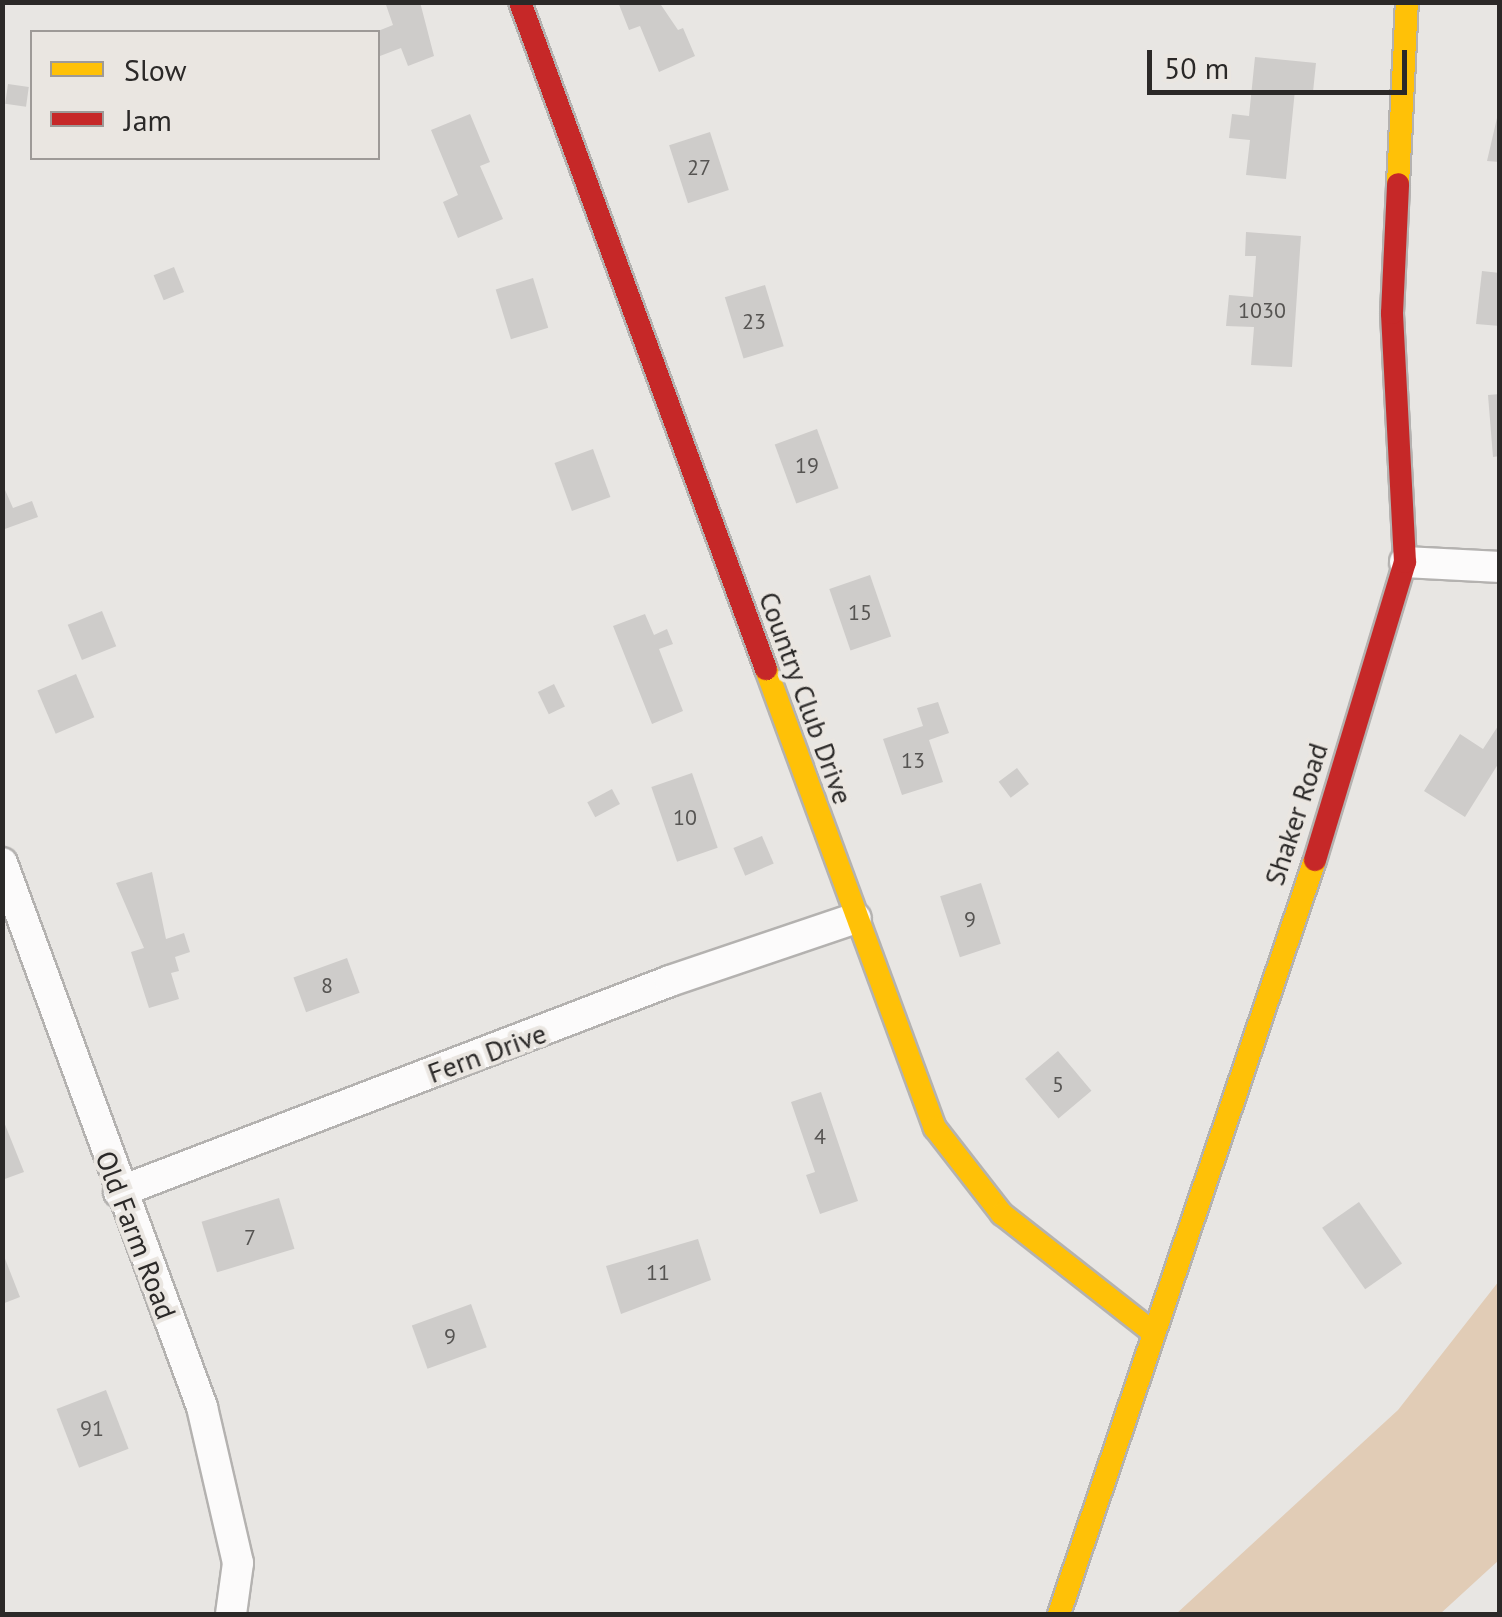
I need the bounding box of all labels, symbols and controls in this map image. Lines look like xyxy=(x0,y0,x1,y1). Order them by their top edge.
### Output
legend xyxy=(30,30,380,160)
scale bar xyxy=(1152,30,1412,92)
text: 50 m xyxy=(1164,48,1229,87)
text: Slow xyxy=(124,50,187,89)
text: Jam xyxy=(124,100,172,139)
house number: 27 xyxy=(687,155,711,181)
house number: 1030 xyxy=(1238,298,1286,324)
house number: 23 xyxy=(742,309,766,335)
house number: 19 xyxy=(795,453,819,479)
street label: Country Club Drive xyxy=(752,587,860,809)
house number: 15 xyxy=(848,600,872,626)
street label: Shaker Road xyxy=(1257,739,1335,889)
house number: 13 xyxy=(901,748,925,774)
house number: 10 xyxy=(673,805,697,831)
house number: 9 xyxy=(964,907,976,933)
house number: 8 xyxy=(321,973,333,999)
street label: Fern Drive xyxy=(423,1016,551,1090)
house number: 5 xyxy=(1052,1072,1064,1098)
house number: 4 xyxy=(814,1124,826,1150)
street label: Old Farm Road xyxy=(89,1146,183,1324)
house number: 7 xyxy=(244,1225,256,1251)
house number: 11 xyxy=(646,1260,670,1286)
house number: 9 xyxy=(444,1324,456,1350)
house number: 91 xyxy=(80,1416,104,1442)

